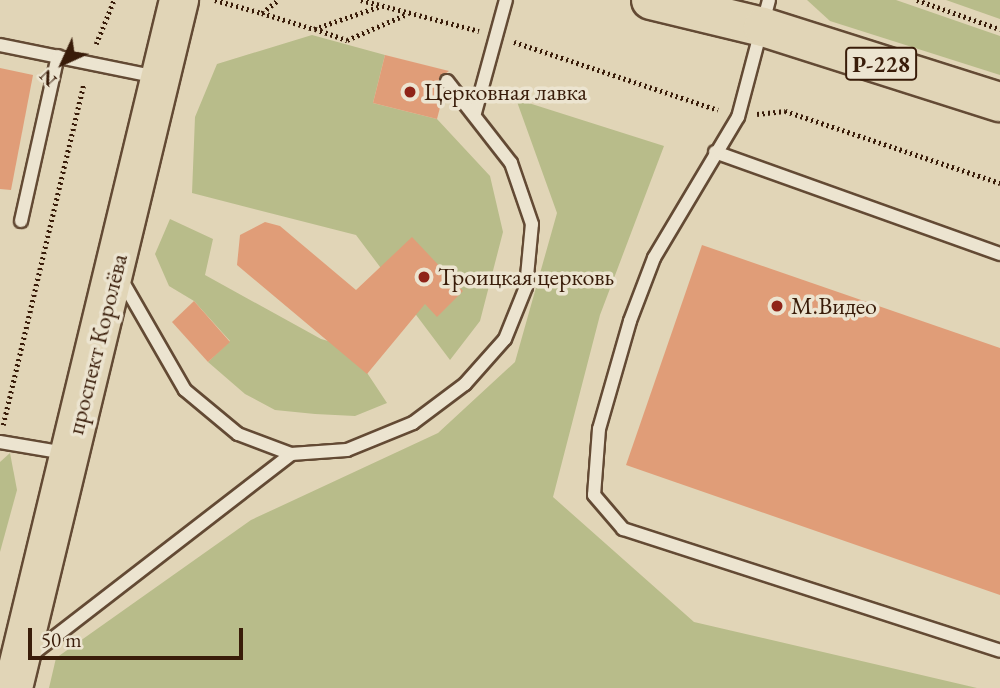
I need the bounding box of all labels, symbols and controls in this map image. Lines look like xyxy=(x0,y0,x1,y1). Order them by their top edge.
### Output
north arrow xyxy=(28,28,98,98)
road number: Р-228 xyxy=(844,44,918,83)
text: N xyxy=(34,64,62,92)
place label: Церковная лавка xyxy=(424,78,587,106)
marker: Церковная лавка xyxy=(402,84,418,100)
street label: проспект Королёва xyxy=(61,251,133,437)
place label: Троицкая церковь xyxy=(438,263,614,291)
marker: Троицкая церковь xyxy=(416,269,432,285)
place label: М.Видео xyxy=(791,292,877,320)
marker: М.Видео xyxy=(769,298,785,314)
scale bar xyxy=(32,614,247,658)
text: 50 m xyxy=(41,626,82,653)

